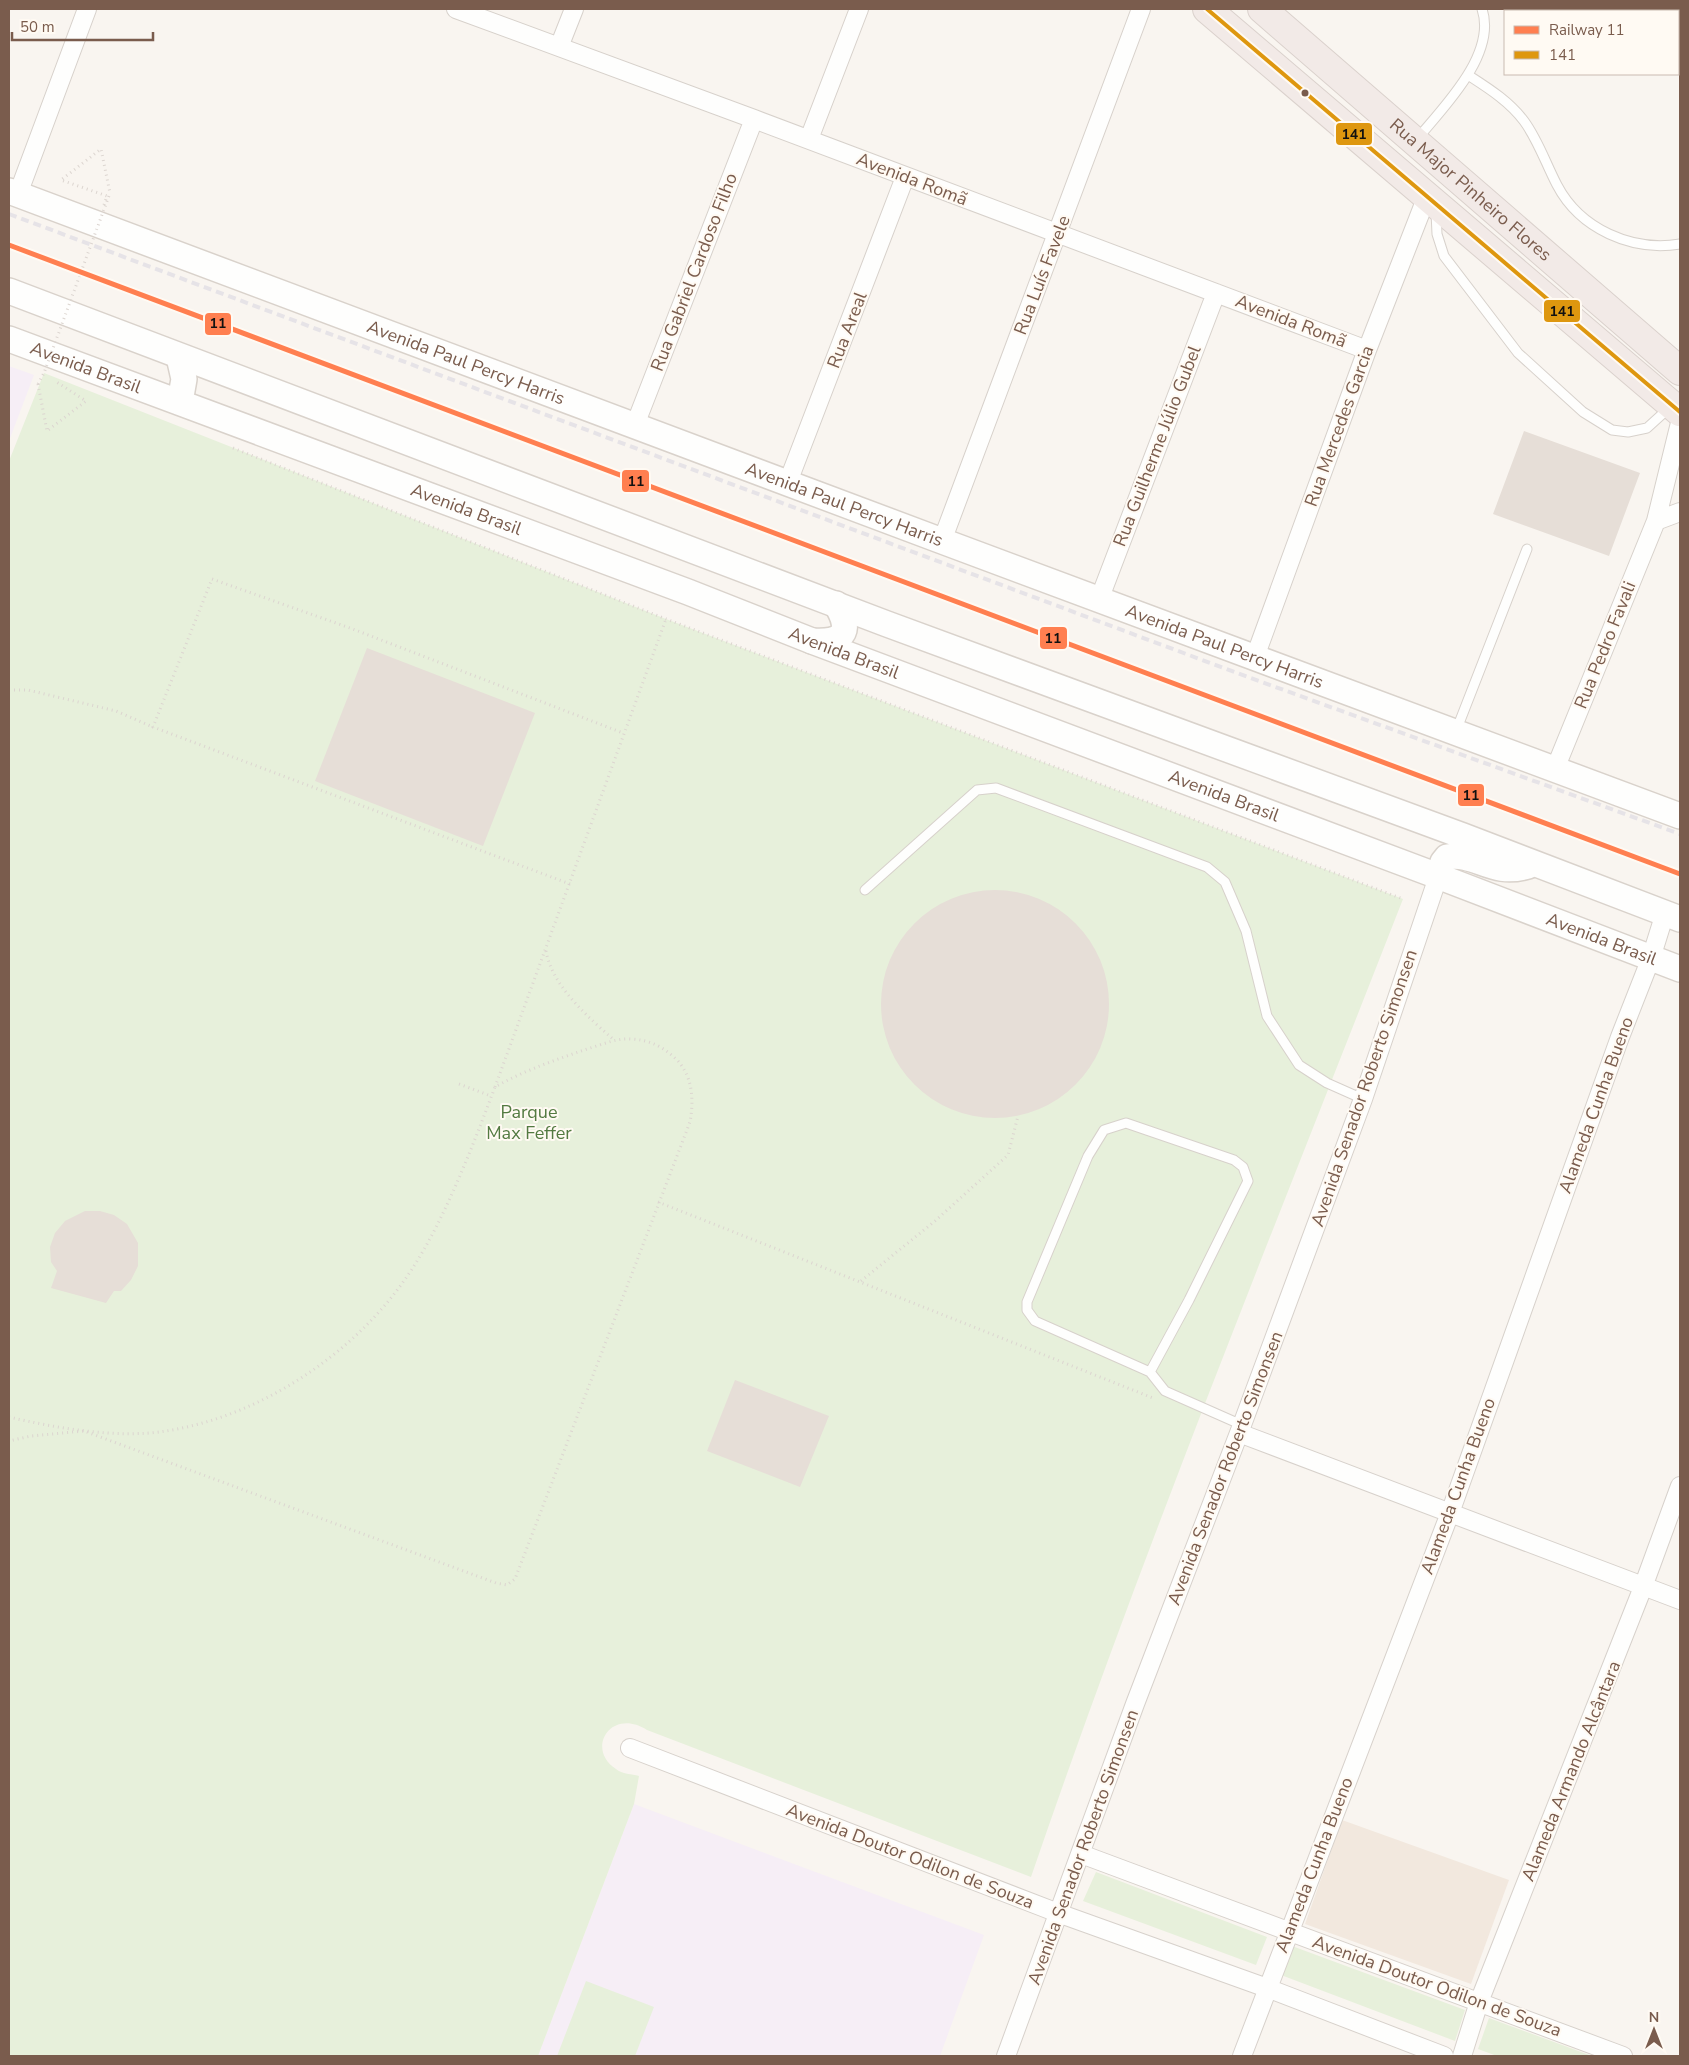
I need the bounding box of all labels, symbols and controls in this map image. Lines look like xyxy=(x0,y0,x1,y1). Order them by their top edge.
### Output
scale bar xyxy=(12,10,154,42)
legend xyxy=(1504,10,1679,75)
text: 50 m xyxy=(20,17,55,37)
text: Railway 11 xyxy=(1549,20,1625,40)
text: 141 xyxy=(1549,45,1576,65)
unlabelled marker xyxy=(1300,88,1310,98)
street label: Rua Major Pinheiro Flores xyxy=(1384,113,1557,267)
line badge: 141 xyxy=(1335,122,1373,146)
text: 141 xyxy=(1341,125,1367,144)
street label: Avenida Romã xyxy=(853,147,971,211)
street label: Rua Gabriel Cardoso Filho xyxy=(645,169,743,375)
street label: Rua Luís Favele xyxy=(1008,212,1076,338)
street label: Rua Areal xyxy=(821,288,873,372)
street label: Avenida Romã xyxy=(1232,289,1350,353)
line badge: 141 xyxy=(1543,299,1581,323)
text: 141 xyxy=(1549,302,1575,321)
line badge: 11 xyxy=(204,312,232,336)
text: 11 xyxy=(210,314,226,333)
street label: Avenida Paul Percy Harris xyxy=(364,314,568,410)
street label: Avenida Brasil xyxy=(27,336,145,399)
street label: Rua Guilherme Júlio Gubel xyxy=(1108,341,1207,550)
street label: Rua Mercedes Garcia xyxy=(1299,342,1379,510)
street label: Avenida Paul Percy Harris xyxy=(742,456,946,552)
line badge: 11 xyxy=(621,469,650,493)
text: 11 xyxy=(628,472,644,491)
street label: Avenida Brasil xyxy=(407,478,526,541)
street label: Rua Pedro Favali xyxy=(1569,578,1641,712)
street label: Avenida Paul Percy Harris xyxy=(1122,598,1327,694)
street label: Avenida Brasil xyxy=(785,621,903,685)
line badge: 11 xyxy=(1039,626,1068,650)
text: 11 xyxy=(1045,629,1061,648)
street label: Avenida Brasil xyxy=(1165,764,1283,828)
line badge: 11 xyxy=(1457,783,1485,807)
text: 11 xyxy=(1463,786,1479,805)
street label: Avenida Brasil xyxy=(1543,907,1661,971)
street label: Avenida Senador Roberto Simonsen xyxy=(1305,946,1423,1230)
street label: Alameda Cunha Bueno xyxy=(1553,1013,1639,1197)
park label: Parque Max Feffer xyxy=(486,1100,572,1145)
street label: Avenida Senador Roberto Simonsen xyxy=(1162,1328,1288,1608)
street label: Alameda Cunha Bueno xyxy=(1415,1394,1501,1578)
street label: Alameda Armando Alcântara xyxy=(1516,1657,1626,1885)
street label: Avenida Senador Roberto Simonsen xyxy=(1022,1706,1144,1988)
street label: Alameda Cunha Bueno xyxy=(1269,1774,1359,1956)
street label: Avenida Doutor Odilon de Souza xyxy=(783,1798,1037,1914)
street label: Avenida Doutor Odilon de Souza xyxy=(1309,1930,1565,2042)
north arrow xyxy=(1629,2005,1679,2055)
text: N xyxy=(1649,2008,1659,2027)

